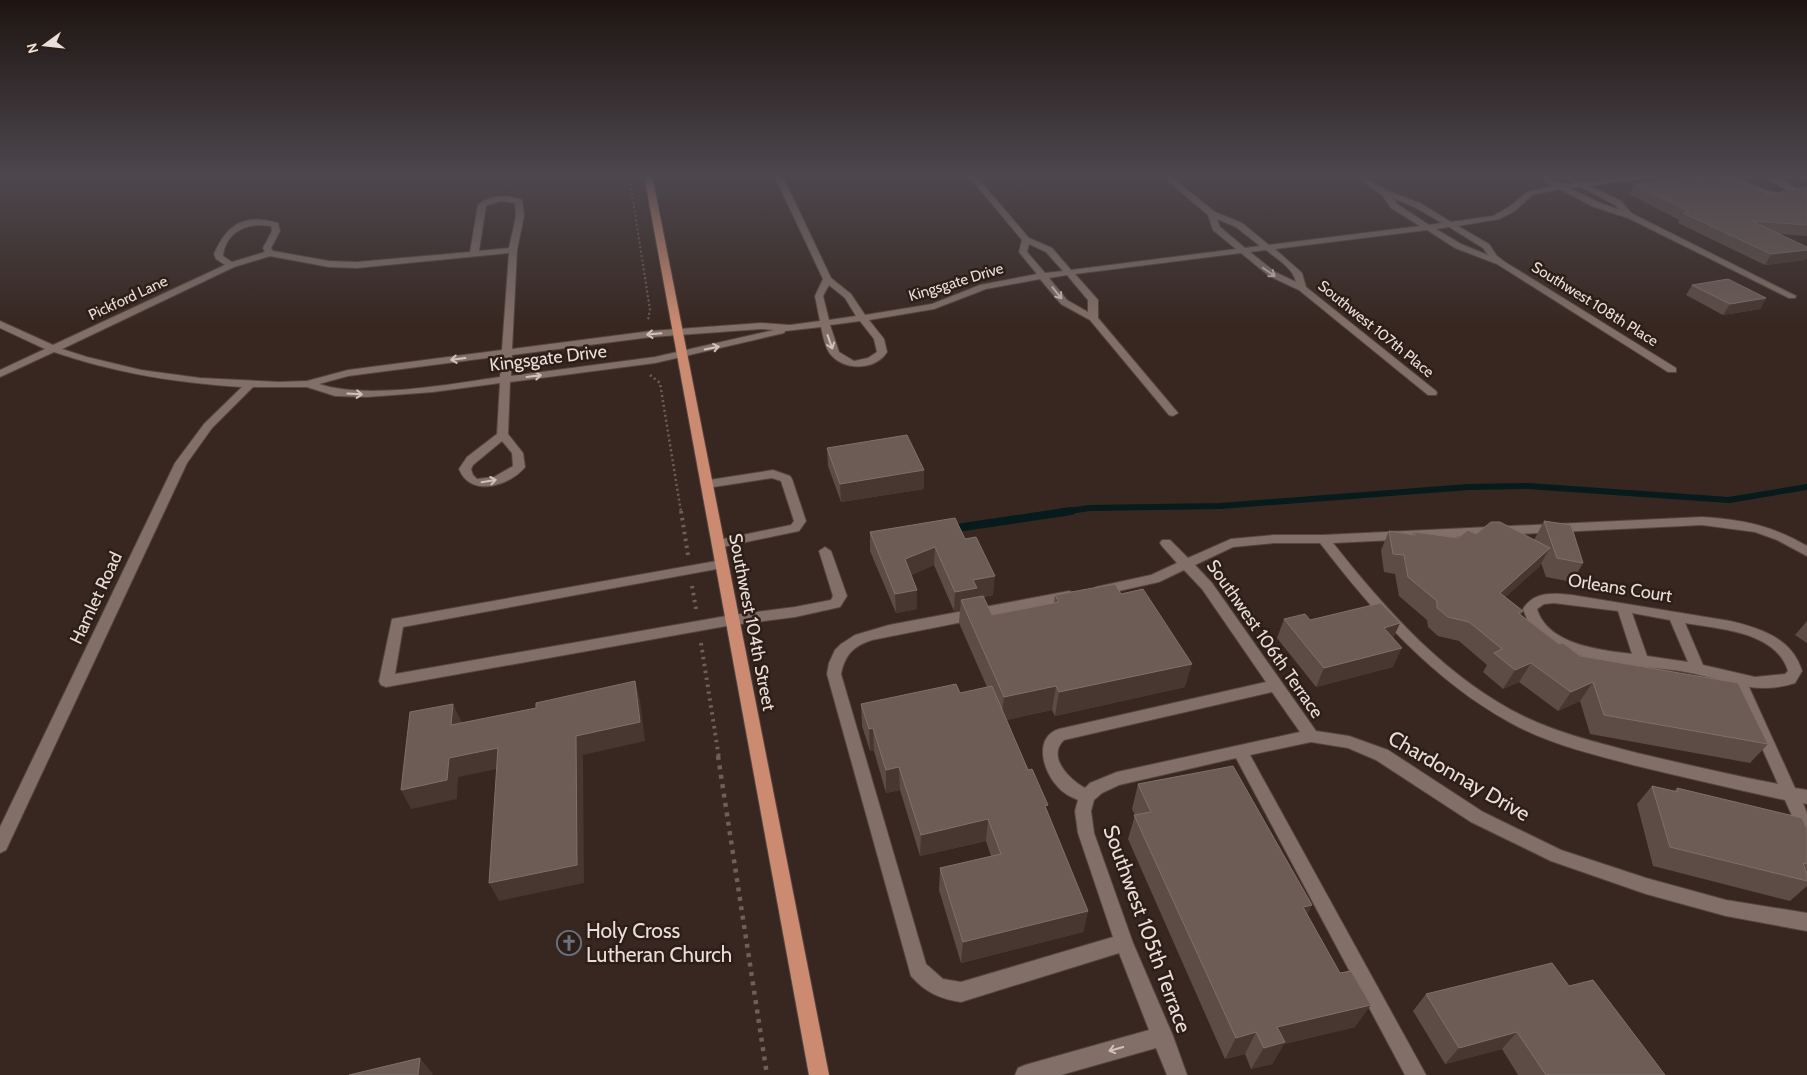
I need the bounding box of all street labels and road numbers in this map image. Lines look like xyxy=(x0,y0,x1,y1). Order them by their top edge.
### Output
street label: Southwest 108th Place xyxy=(1528,258,1662,350)
street label: Kingsgate Drive xyxy=(906,259,1006,305)
street label: Pickford Lane xyxy=(86,272,171,324)
street label: Southwest 107th Place xyxy=(1314,277,1438,382)
street label: Kingsgate Drive xyxy=(488,340,608,376)
street label: Southwest 104th Street xyxy=(724,531,780,713)
street label: Hamlet Road xyxy=(65,548,127,648)
street label: Southwest 106th Terrace xyxy=(1202,556,1328,722)
street label: Orleans Court xyxy=(1566,569,1674,607)
street label: Chardonnay Drive xyxy=(1384,725,1535,826)
street label: Southwest 105th Terrace xyxy=(1098,822,1197,1036)

